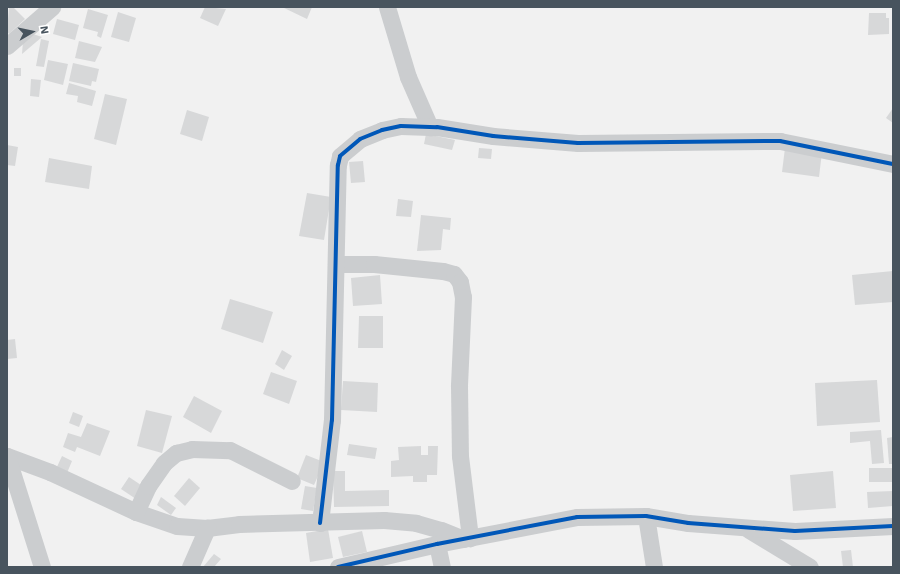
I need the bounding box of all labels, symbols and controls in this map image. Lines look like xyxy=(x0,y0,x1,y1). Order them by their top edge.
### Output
north arrow xyxy=(12,12,52,52)
text: N xyxy=(37,25,51,35)

